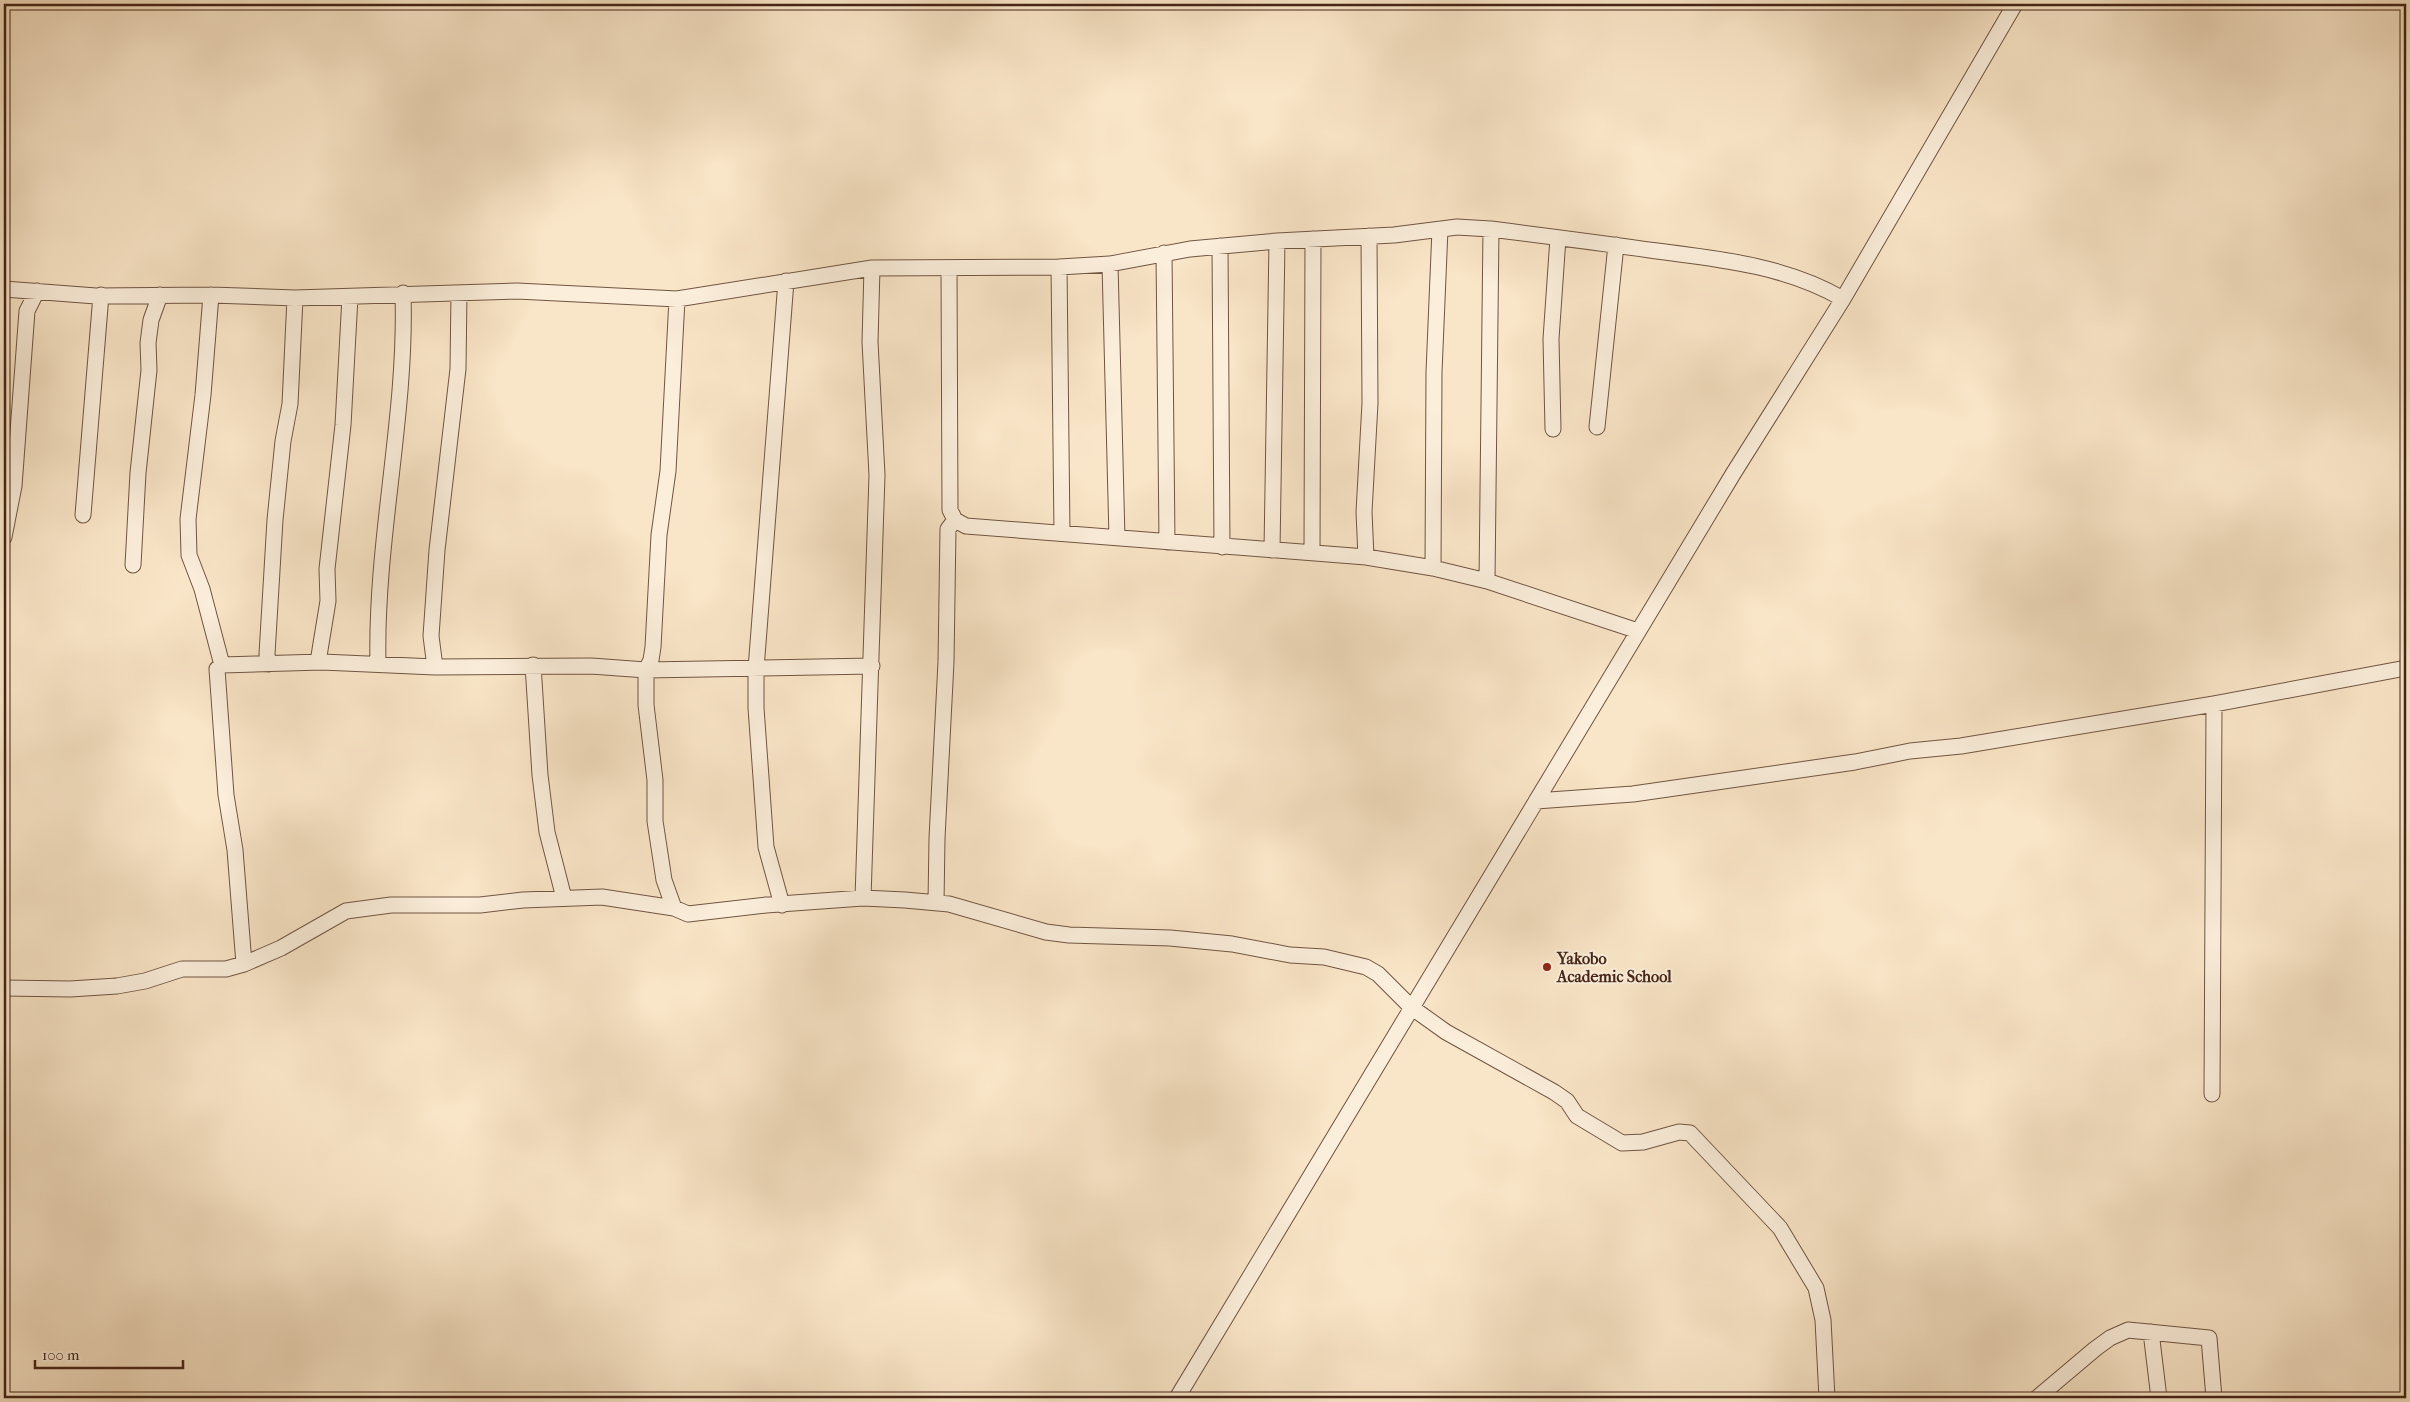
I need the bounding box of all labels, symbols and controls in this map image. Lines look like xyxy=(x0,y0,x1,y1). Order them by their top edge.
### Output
place label: Yakobo Academic School xyxy=(1556,949,1672,986)
marker: Yakobo Academic School xyxy=(1541,961,1553,973)
scale bar xyxy=(35,1337,182,1369)
text: 100 m xyxy=(42,1346,80,1364)

